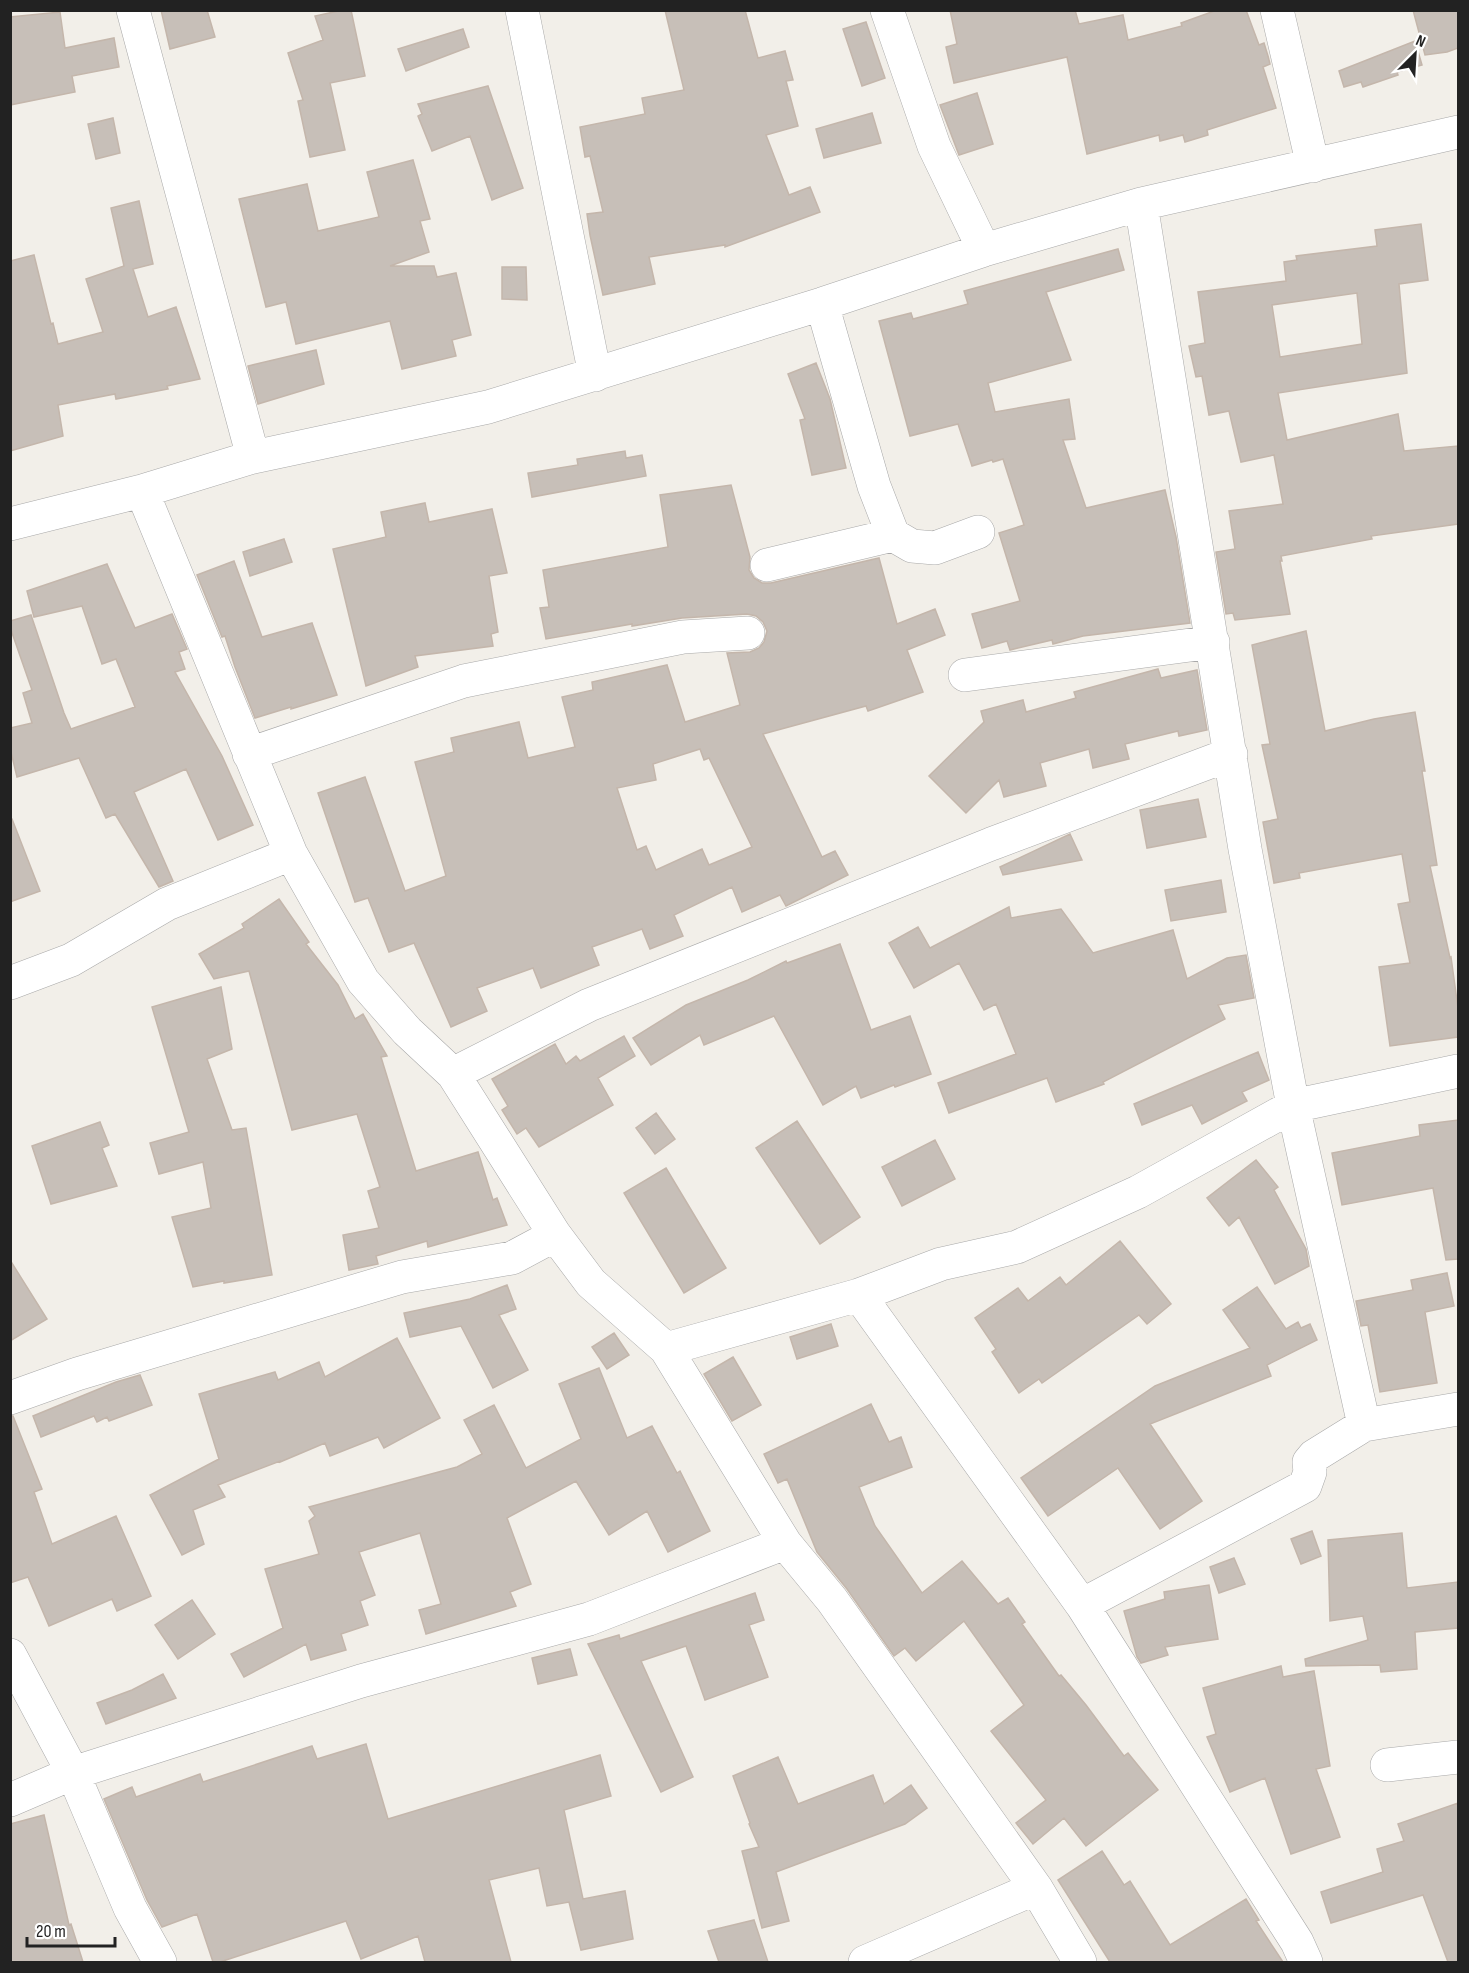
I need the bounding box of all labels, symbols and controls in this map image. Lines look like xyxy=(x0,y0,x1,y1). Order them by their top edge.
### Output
north arrow xyxy=(1385,24,1445,84)
text: N xyxy=(1413,31,1428,52)
scale bar xyxy=(27,1910,116,1948)
text: 20 m xyxy=(36,1921,66,1942)

